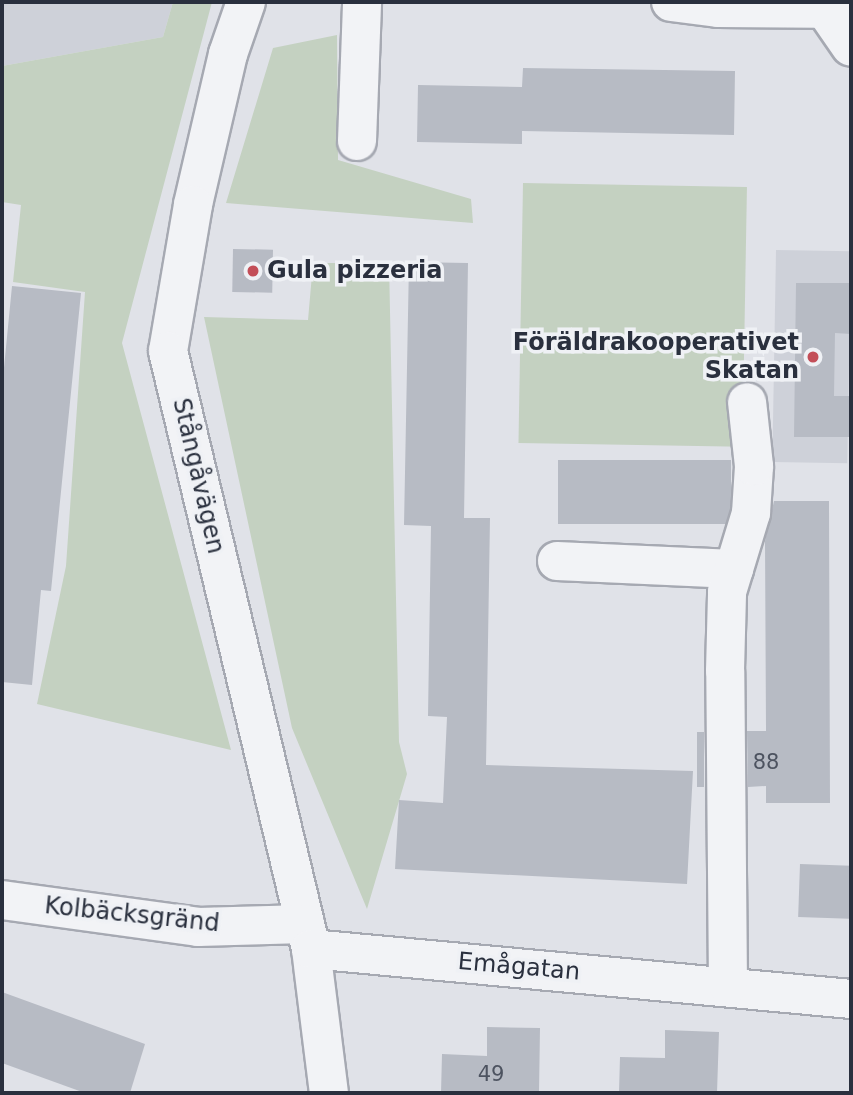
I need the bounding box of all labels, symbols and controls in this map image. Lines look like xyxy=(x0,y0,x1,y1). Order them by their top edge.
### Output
place label: Gula pizzeria xyxy=(267,257,442,285)
marker: Gula pizzeria xyxy=(245,263,261,279)
place label: Föräldrakooperativet Skatan xyxy=(513,329,799,385)
marker: Föräldrakooperativet Skatan xyxy=(805,349,821,365)
street label: Stångåvägen xyxy=(166,395,230,557)
house number: 88 xyxy=(753,749,779,775)
street label: Kolbäcksgränd xyxy=(43,891,221,939)
street label: Emågatan xyxy=(457,947,581,987)
house number: 49 xyxy=(478,1061,504,1087)

